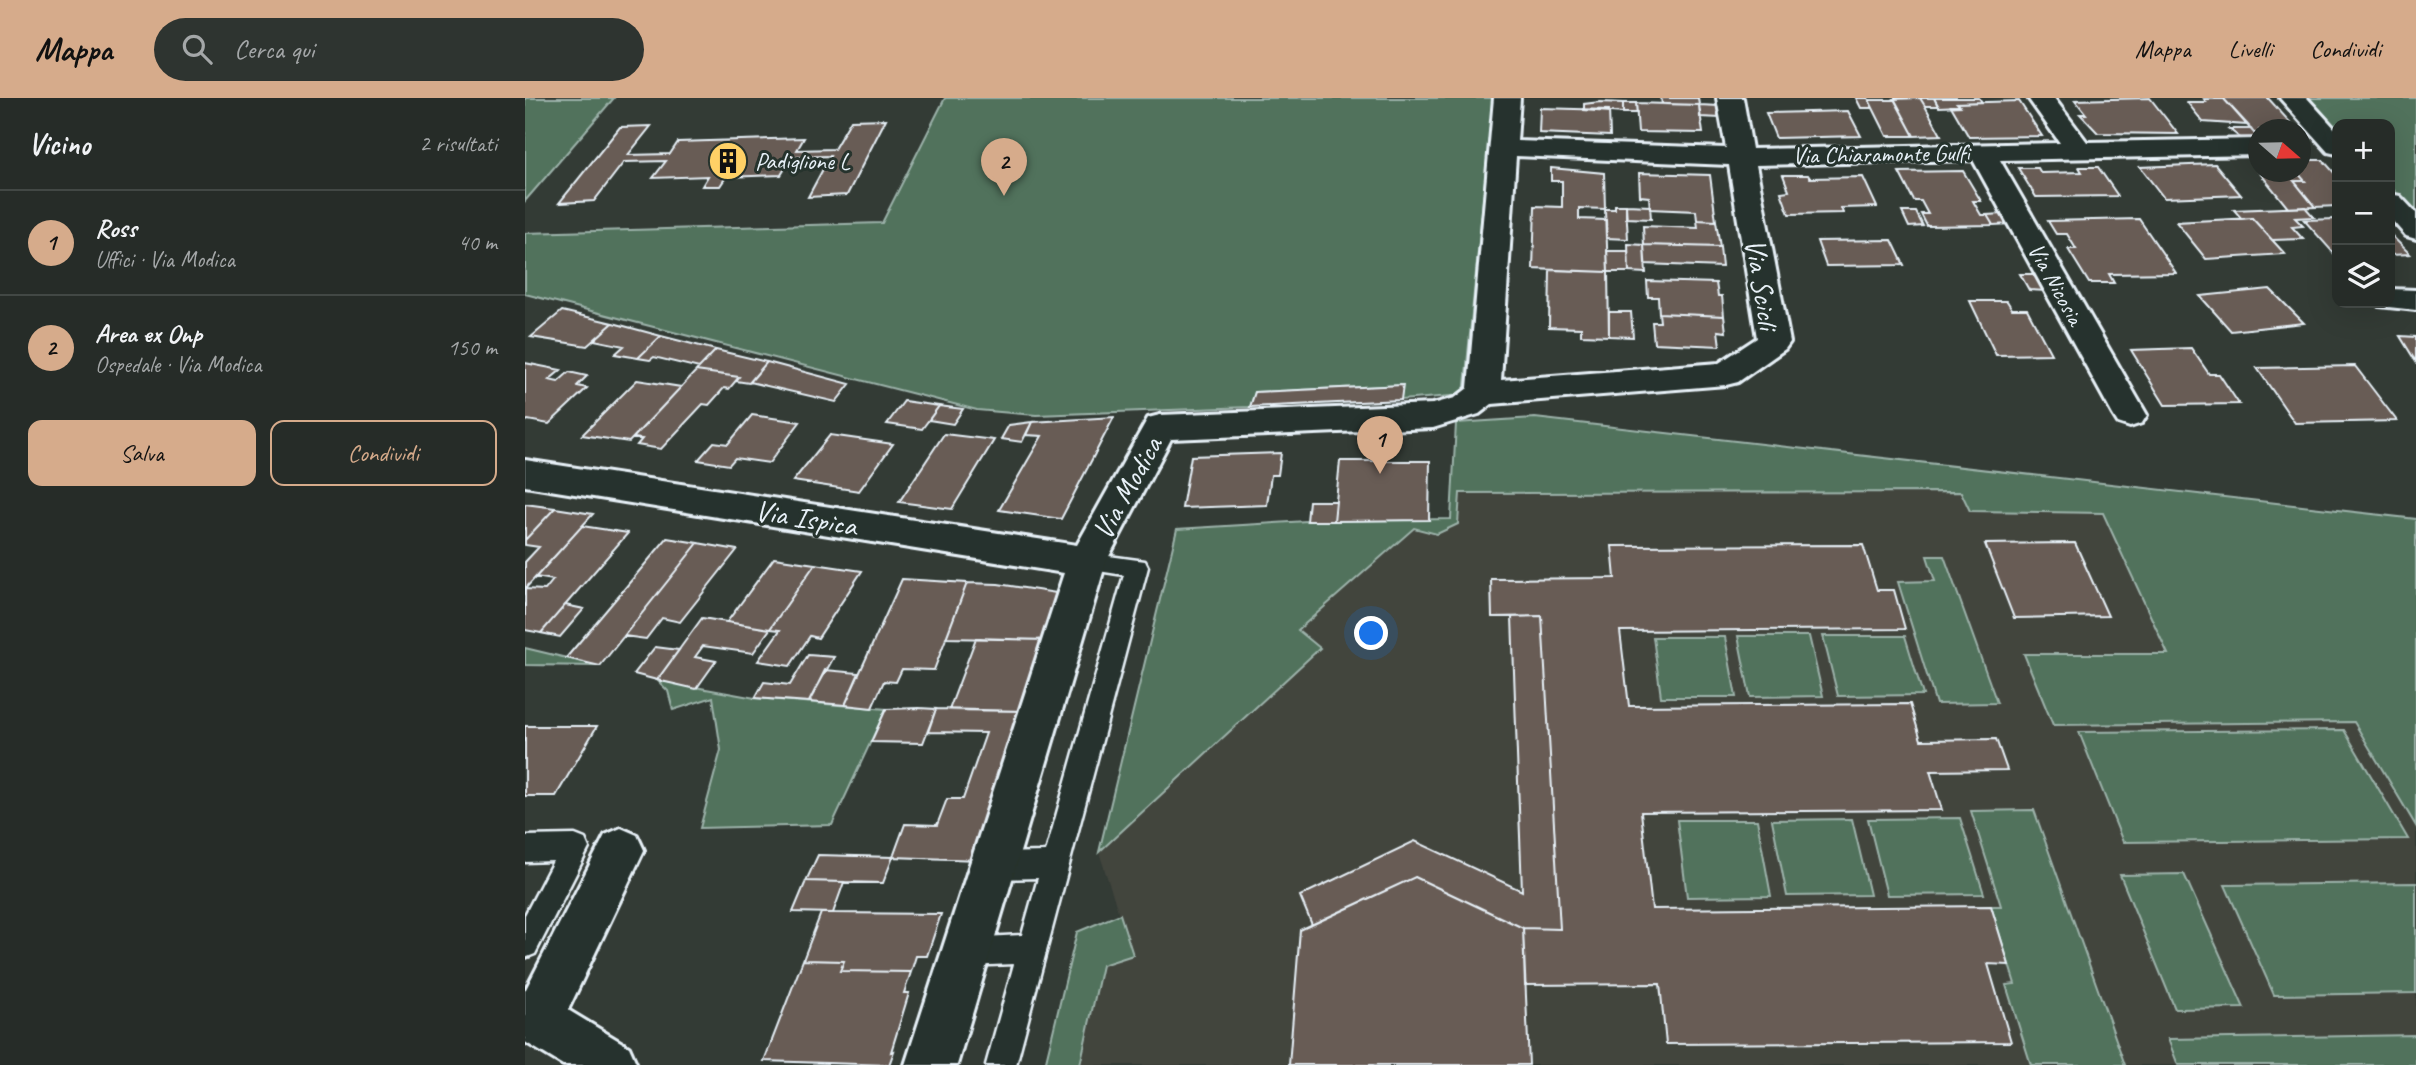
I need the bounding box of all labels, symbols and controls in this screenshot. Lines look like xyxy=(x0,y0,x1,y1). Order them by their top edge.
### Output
search box xyxy=(154,18,644,81)
text: Mappa xyxy=(35,28,112,70)
icon: search xyxy=(178,30,216,68)
text: Cerca qui xyxy=(234,33,314,66)
text: Mappa xyxy=(2135,34,2191,64)
text: Livelli xyxy=(2229,34,2272,64)
text: Condividi xyxy=(2310,34,2381,64)
north arrow xyxy=(2248,119,2311,182)
map controls xyxy=(2332,119,2395,308)
button: + xyxy=(2332,119,2395,182)
text: Vicino xyxy=(28,125,90,163)
text: 2 risultati xyxy=(419,129,497,158)
street label: Via Chiaramonte Gulfi xyxy=(1792,137,1973,171)
pin: 2 xyxy=(981,138,1027,196)
building icon: Padiglione L xyxy=(707,140,749,182)
place label: Padiglione L xyxy=(755,146,851,176)
button: − xyxy=(2332,182,2395,245)
text: Ross xyxy=(95,212,137,245)
text: 1 xyxy=(46,228,56,257)
text: 40 m xyxy=(458,228,497,257)
street label: Via Scicli xyxy=(1736,236,1788,336)
street label: Via Nicosia xyxy=(2021,238,2092,332)
text: Uffici · Via Modica xyxy=(95,245,235,274)
button: layers xyxy=(2332,245,2395,308)
text: Area ex Onp xyxy=(95,317,202,350)
text: 2 xyxy=(46,333,56,362)
text: 150 m xyxy=(448,333,497,362)
text: Ospedale · Via Modica xyxy=(95,350,261,379)
pin: 1 xyxy=(1357,416,1403,474)
button: Salva xyxy=(28,420,256,486)
button: Condividi xyxy=(270,420,497,486)
street label: Via Modica xyxy=(1083,428,1172,546)
street label: Via Ispica xyxy=(752,491,862,545)
your location xyxy=(1354,616,1388,650)

